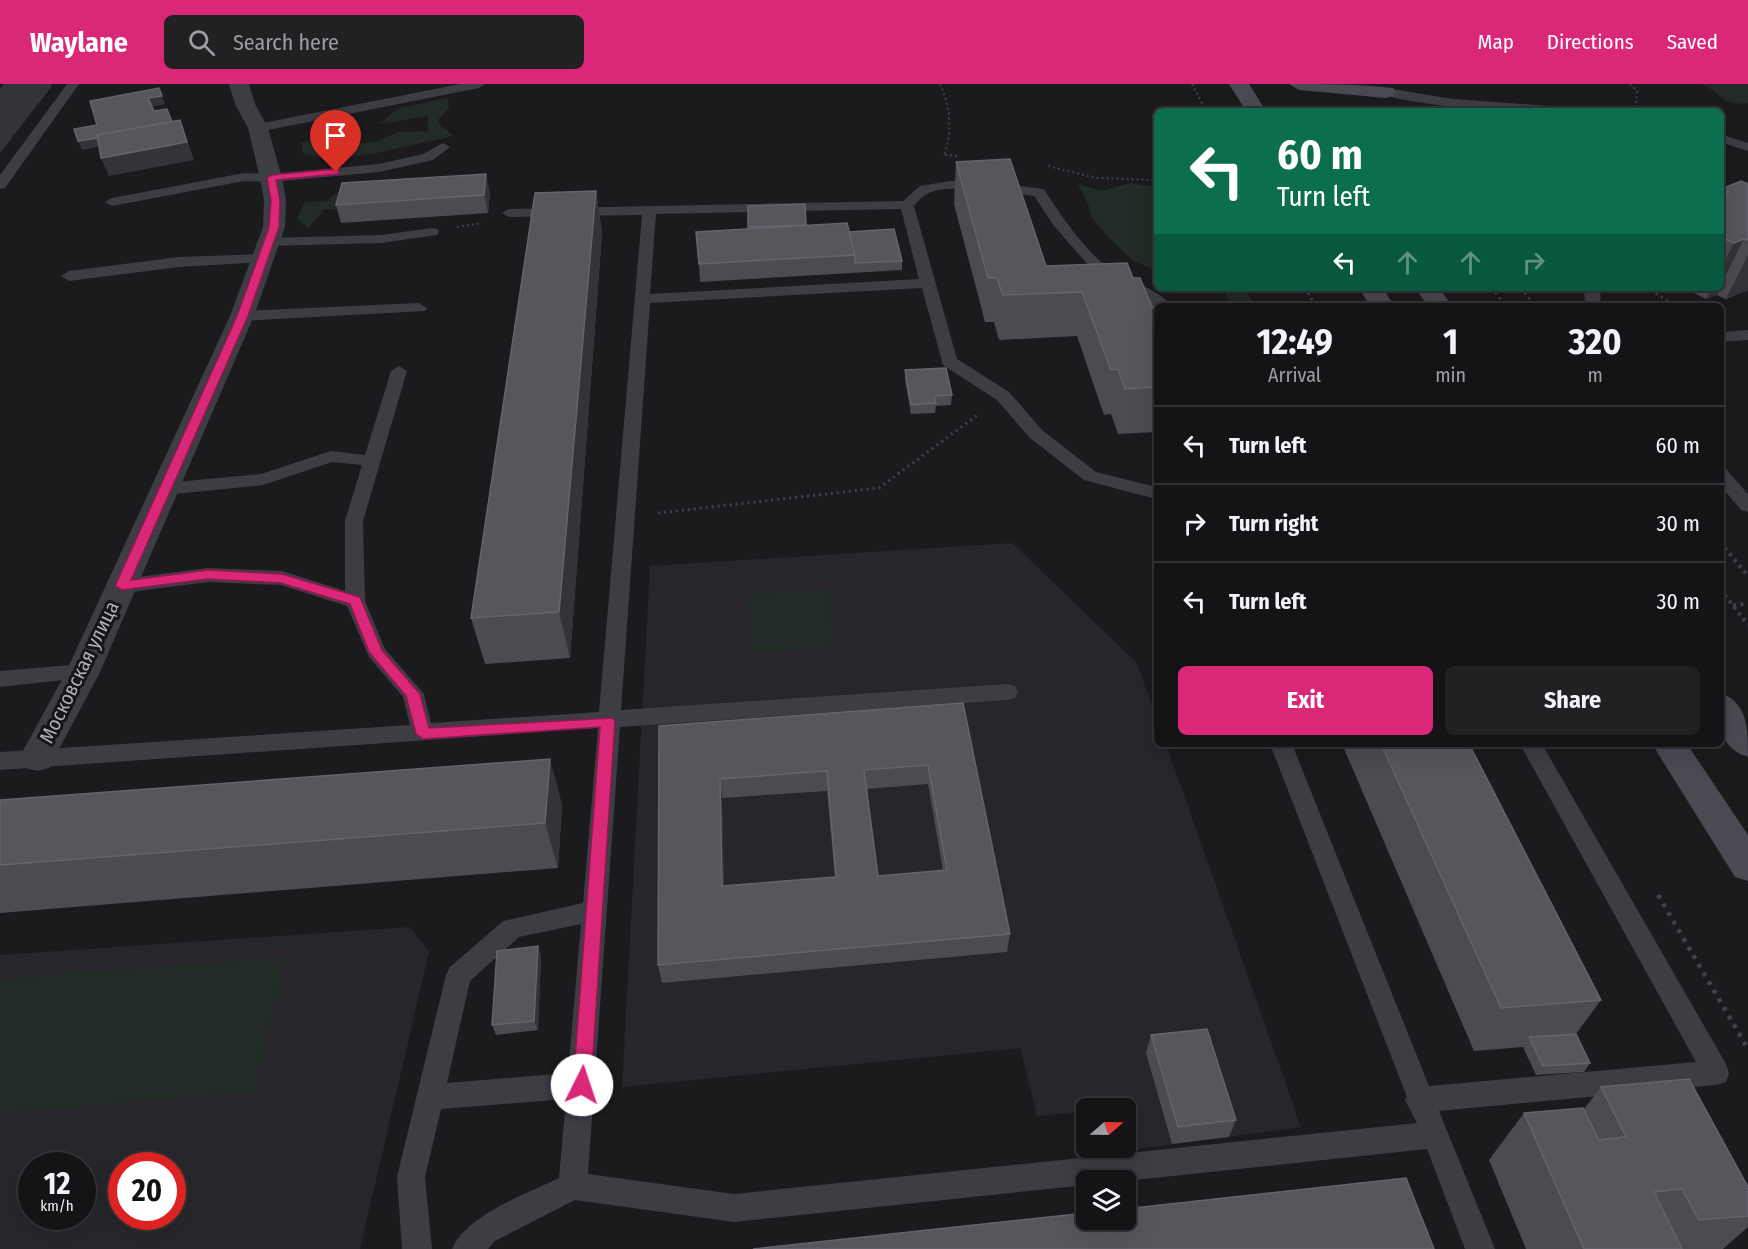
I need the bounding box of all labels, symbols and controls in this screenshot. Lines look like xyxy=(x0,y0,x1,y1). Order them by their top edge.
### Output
search box xyxy=(164,15,584,69)
text: Waylane xyxy=(30,26,128,59)
icon: search xyxy=(185,26,218,59)
text: Search here xyxy=(233,29,339,56)
text: Map xyxy=(1477,29,1514,55)
text: Directions xyxy=(1547,29,1634,55)
text: Saved xyxy=(1667,29,1718,55)
pin xyxy=(310,110,361,172)
icon: arrive xyxy=(319,119,352,152)
text: 60 m xyxy=(1277,130,1363,180)
icon: left xyxy=(1178,132,1256,210)
text: Turn left xyxy=(1277,181,1370,213)
icon: left xyxy=(1328,246,1361,279)
icon: ahead xyxy=(1391,246,1424,279)
icon: ahead xyxy=(1454,246,1487,279)
icon: right xyxy=(1517,246,1550,279)
text: 12:49 xyxy=(1256,320,1333,364)
text: 1 xyxy=(1443,320,1458,364)
text: 320 xyxy=(1569,320,1622,364)
text: Arrival xyxy=(1268,363,1321,387)
text: min xyxy=(1435,363,1466,387)
text: m xyxy=(1587,363,1603,387)
icon: left xyxy=(1178,429,1211,462)
text: Turn left xyxy=(1229,432,1307,459)
text: 60 m xyxy=(1656,432,1700,459)
icon: right xyxy=(1178,507,1211,540)
text: Turn right xyxy=(1229,510,1318,537)
text: 30 m xyxy=(1657,510,1700,537)
icon: left xyxy=(1178,585,1211,618)
text: Turn left xyxy=(1229,588,1307,615)
text: 30 m xyxy=(1657,588,1700,615)
street label: Московская улица xyxy=(34,597,124,747)
button: Exit xyxy=(1178,666,1433,735)
button: Share xyxy=(1445,666,1700,735)
position arrow xyxy=(550,1053,614,1117)
north arrow xyxy=(1076,1098,1136,1158)
map controls xyxy=(1076,1098,1136,1230)
speed limit sign: 20 xyxy=(108,1152,186,1230)
text: 12 xyxy=(44,1166,70,1202)
button: layers xyxy=(1076,1170,1136,1230)
text: km/h xyxy=(40,1197,74,1215)

